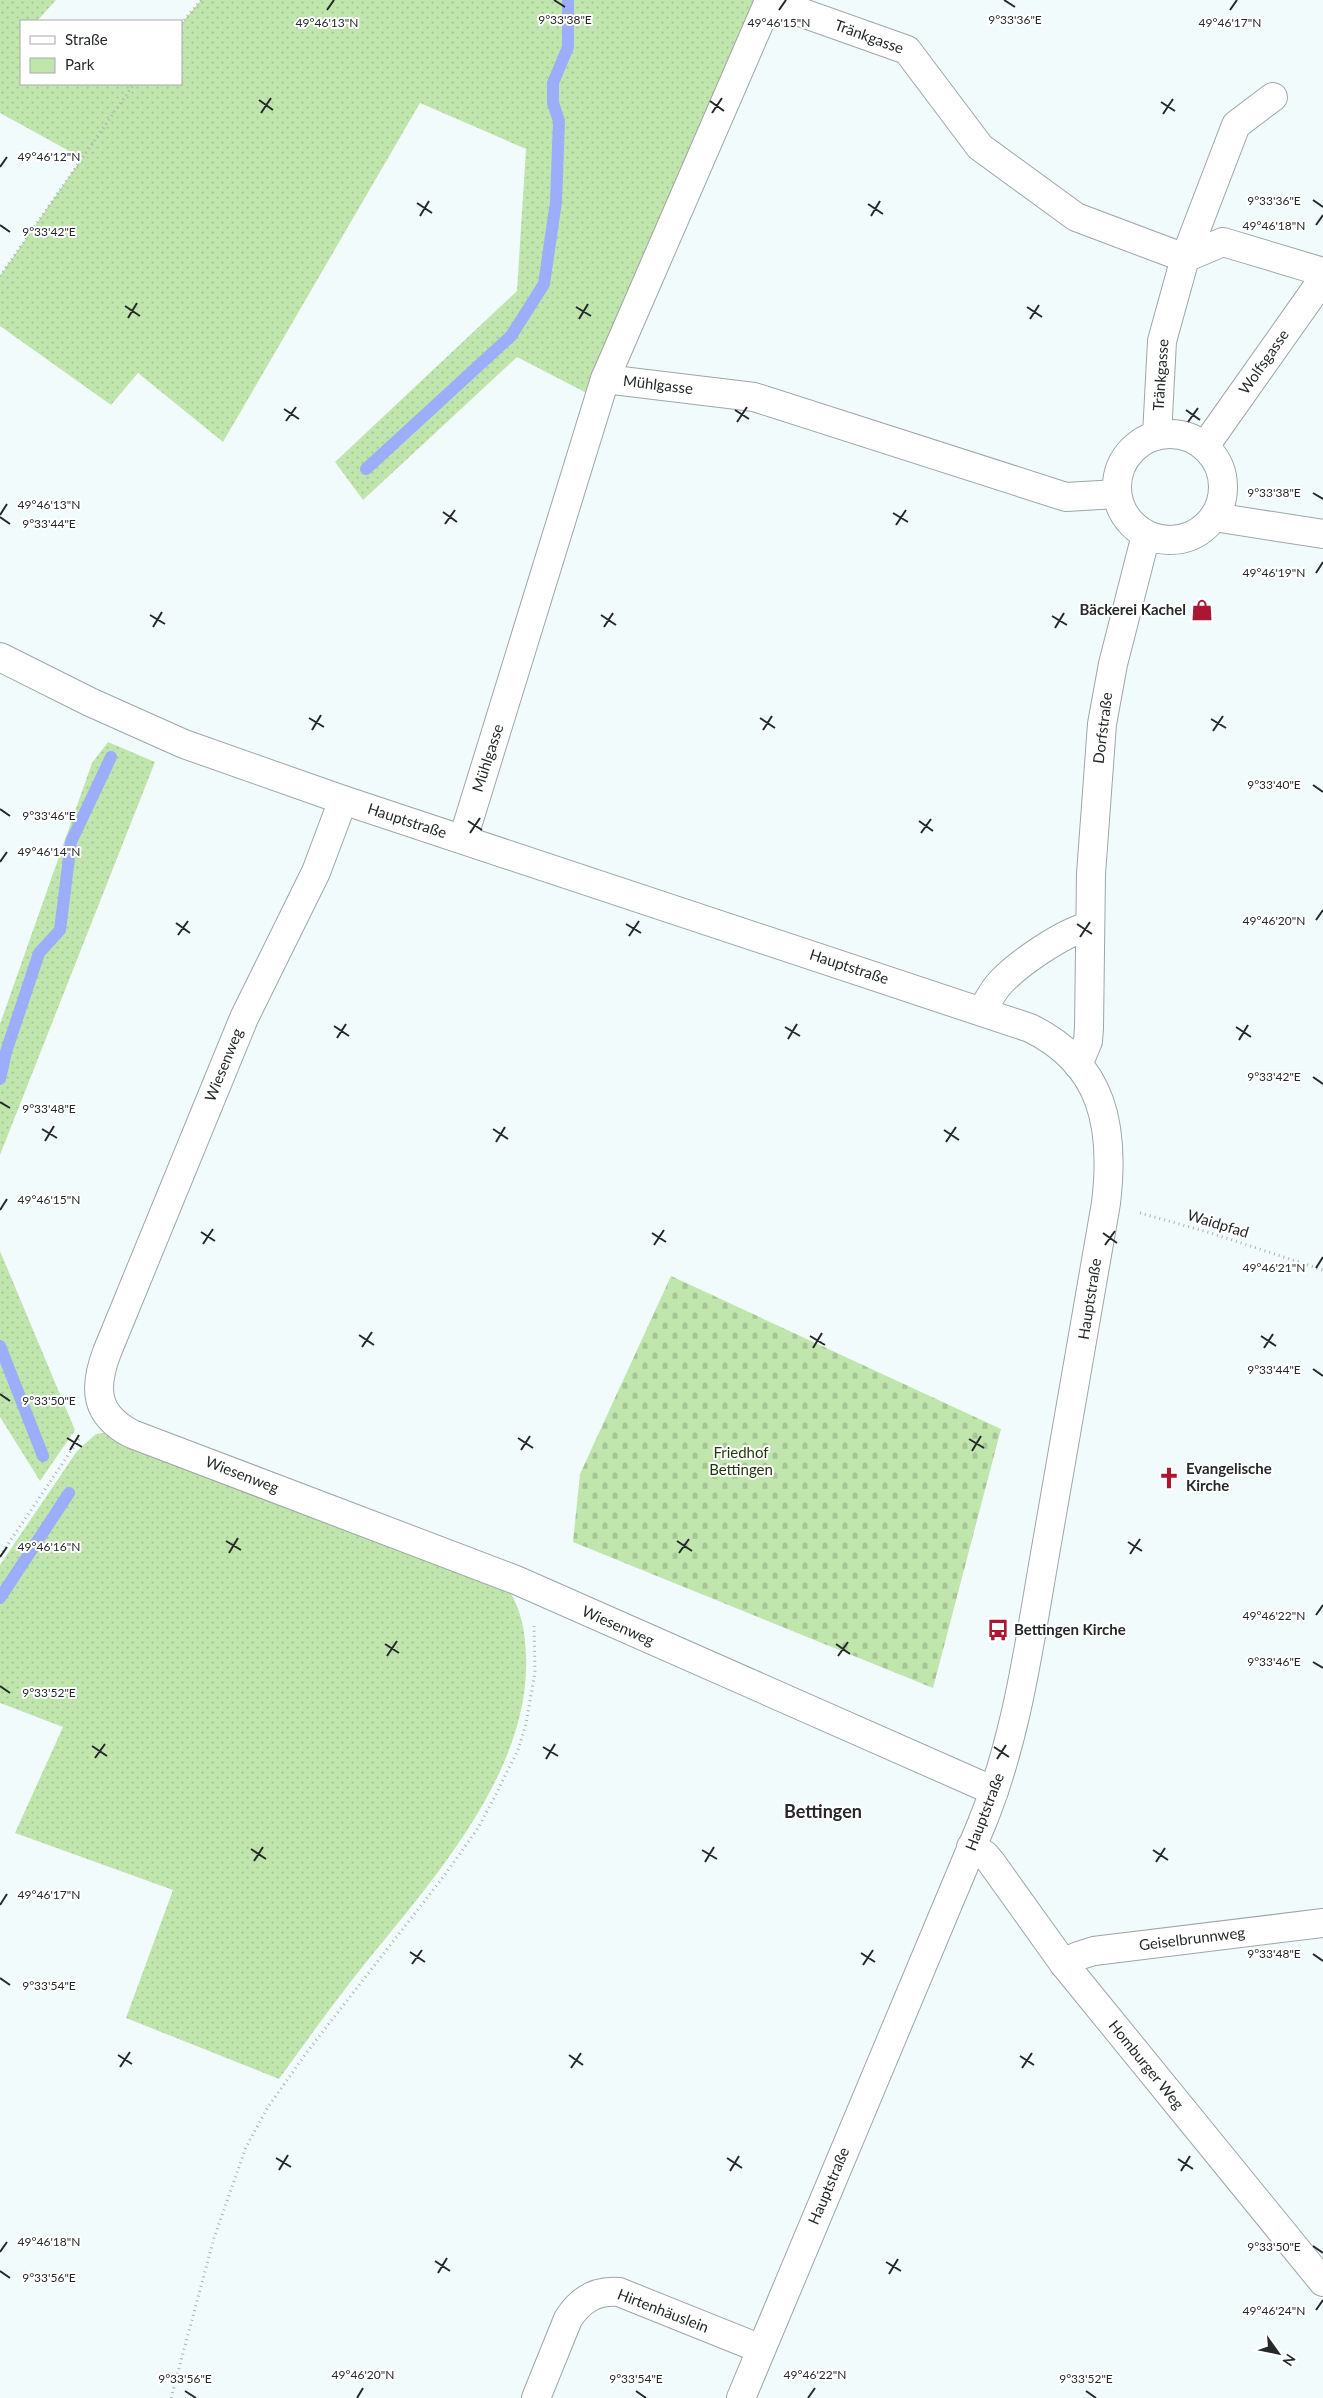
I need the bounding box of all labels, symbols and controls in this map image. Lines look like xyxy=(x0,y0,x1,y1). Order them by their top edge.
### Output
text: 9°33'38"E xyxy=(538,12,592,27)
text: 9°33'36"E xyxy=(988,12,1042,27)
text: 49°46'13"N xyxy=(296,15,358,30)
text: 49°46'15"N xyxy=(748,15,810,30)
street label: Tränkgasse xyxy=(832,15,906,57)
text: 49°46'17"N xyxy=(1199,15,1261,30)
legend xyxy=(20,20,182,85)
text: Straße xyxy=(65,30,108,48)
text: Park xyxy=(65,55,95,73)
text: 49°46'12"N xyxy=(18,149,80,164)
text: 9°33'36"E xyxy=(1247,193,1301,208)
text: 49°46'18"N xyxy=(1243,218,1305,233)
text: 9°33'42"E xyxy=(22,224,76,239)
street label: Wolfsgasse xyxy=(1234,326,1292,397)
street label: Tränkgasse xyxy=(1149,338,1172,412)
street label: Mühlgasse xyxy=(622,371,694,397)
text: 9°33'38"E xyxy=(1247,485,1301,500)
text: 49°46'13"N xyxy=(18,497,80,512)
text: 9°33'44"E xyxy=(22,516,76,531)
text: 49°46'19"N xyxy=(1243,565,1305,580)
shop icon: Bäckerei Kachel xyxy=(1189,597,1215,623)
place label: Bäckerei Kachel xyxy=(1080,600,1186,618)
street label: Dorfstraße xyxy=(1089,691,1115,765)
street label: Mühlgasse xyxy=(468,721,506,794)
text: 9°33'40"E xyxy=(1247,777,1301,792)
street label: Hauptstraße xyxy=(366,799,449,841)
text: 9°33'46"E xyxy=(22,808,76,823)
text: 49°46'14"N xyxy=(18,844,80,859)
text: 49°46'20"N xyxy=(1243,913,1305,928)
street label: Hauptstraße xyxy=(808,945,891,987)
street label: Wiesenweg xyxy=(200,1025,246,1104)
text: 9°33'42"E xyxy=(1247,1069,1301,1084)
text: 9°33'48"E xyxy=(22,1101,76,1116)
text: 49°46'15"N xyxy=(18,1192,80,1207)
street label: Waidpfad xyxy=(1185,1205,1251,1241)
street label: Hauptstraße xyxy=(1074,1257,1104,1341)
text: 49°46'21"N xyxy=(1243,1260,1305,1275)
text: 9°33'44"E xyxy=(1247,1362,1301,1377)
text: 9°33'50"E xyxy=(22,1393,76,1408)
park label: Friedhof Bettingen xyxy=(709,1443,773,1478)
street label: Wiesenweg xyxy=(203,1452,282,1496)
place label: Evangelische Kirche xyxy=(1186,1459,1272,1494)
church icon: Evangelische Kirche xyxy=(1156,1465,1182,1491)
text: 49°46'16"N xyxy=(18,1539,80,1554)
street label: Wiesenweg xyxy=(580,1601,657,1649)
text: 49°46'22"N xyxy=(1243,1608,1305,1623)
bus stop icon: Bettingen Kirche xyxy=(985,1617,1011,1643)
place label: Bettingen Kirche xyxy=(1014,1620,1126,1638)
text: 9°33'46"E xyxy=(1247,1654,1301,1669)
text: 9°33'52"E xyxy=(22,1685,76,1700)
street label: Hauptstraße xyxy=(961,1770,1007,1853)
district label: Bettingen xyxy=(784,1800,862,1822)
text: 49°46'17"N xyxy=(18,1887,80,1902)
street label: Geiselbrunnweg xyxy=(1138,1923,1246,1953)
text: 9°33'48"E xyxy=(1247,1946,1301,1961)
text: 9°33'54"E xyxy=(22,1978,76,1993)
street label: Homburger Weg xyxy=(1106,2016,1188,2113)
street label: Hauptstraße xyxy=(804,2144,852,2227)
text: 49°46'18"N xyxy=(18,2234,80,2249)
text: 9°33'50"E xyxy=(1247,2239,1301,2254)
text: 9°33'56"E xyxy=(22,2270,76,2285)
street label: Hirtenhäuslein xyxy=(615,2284,711,2336)
text: 49°46'24"N xyxy=(1243,2303,1305,2318)
north arrow xyxy=(1253,2328,1303,2378)
text: N xyxy=(1279,2351,1299,2370)
text: 49°46'20"N xyxy=(332,2367,394,2382)
text: 49°46'22"N xyxy=(784,2367,846,2382)
text: 9°33'56"E xyxy=(158,2371,212,2386)
text: 9°33'54"E xyxy=(609,2371,663,2386)
text: 9°33'52"E xyxy=(1059,2371,1113,2386)

